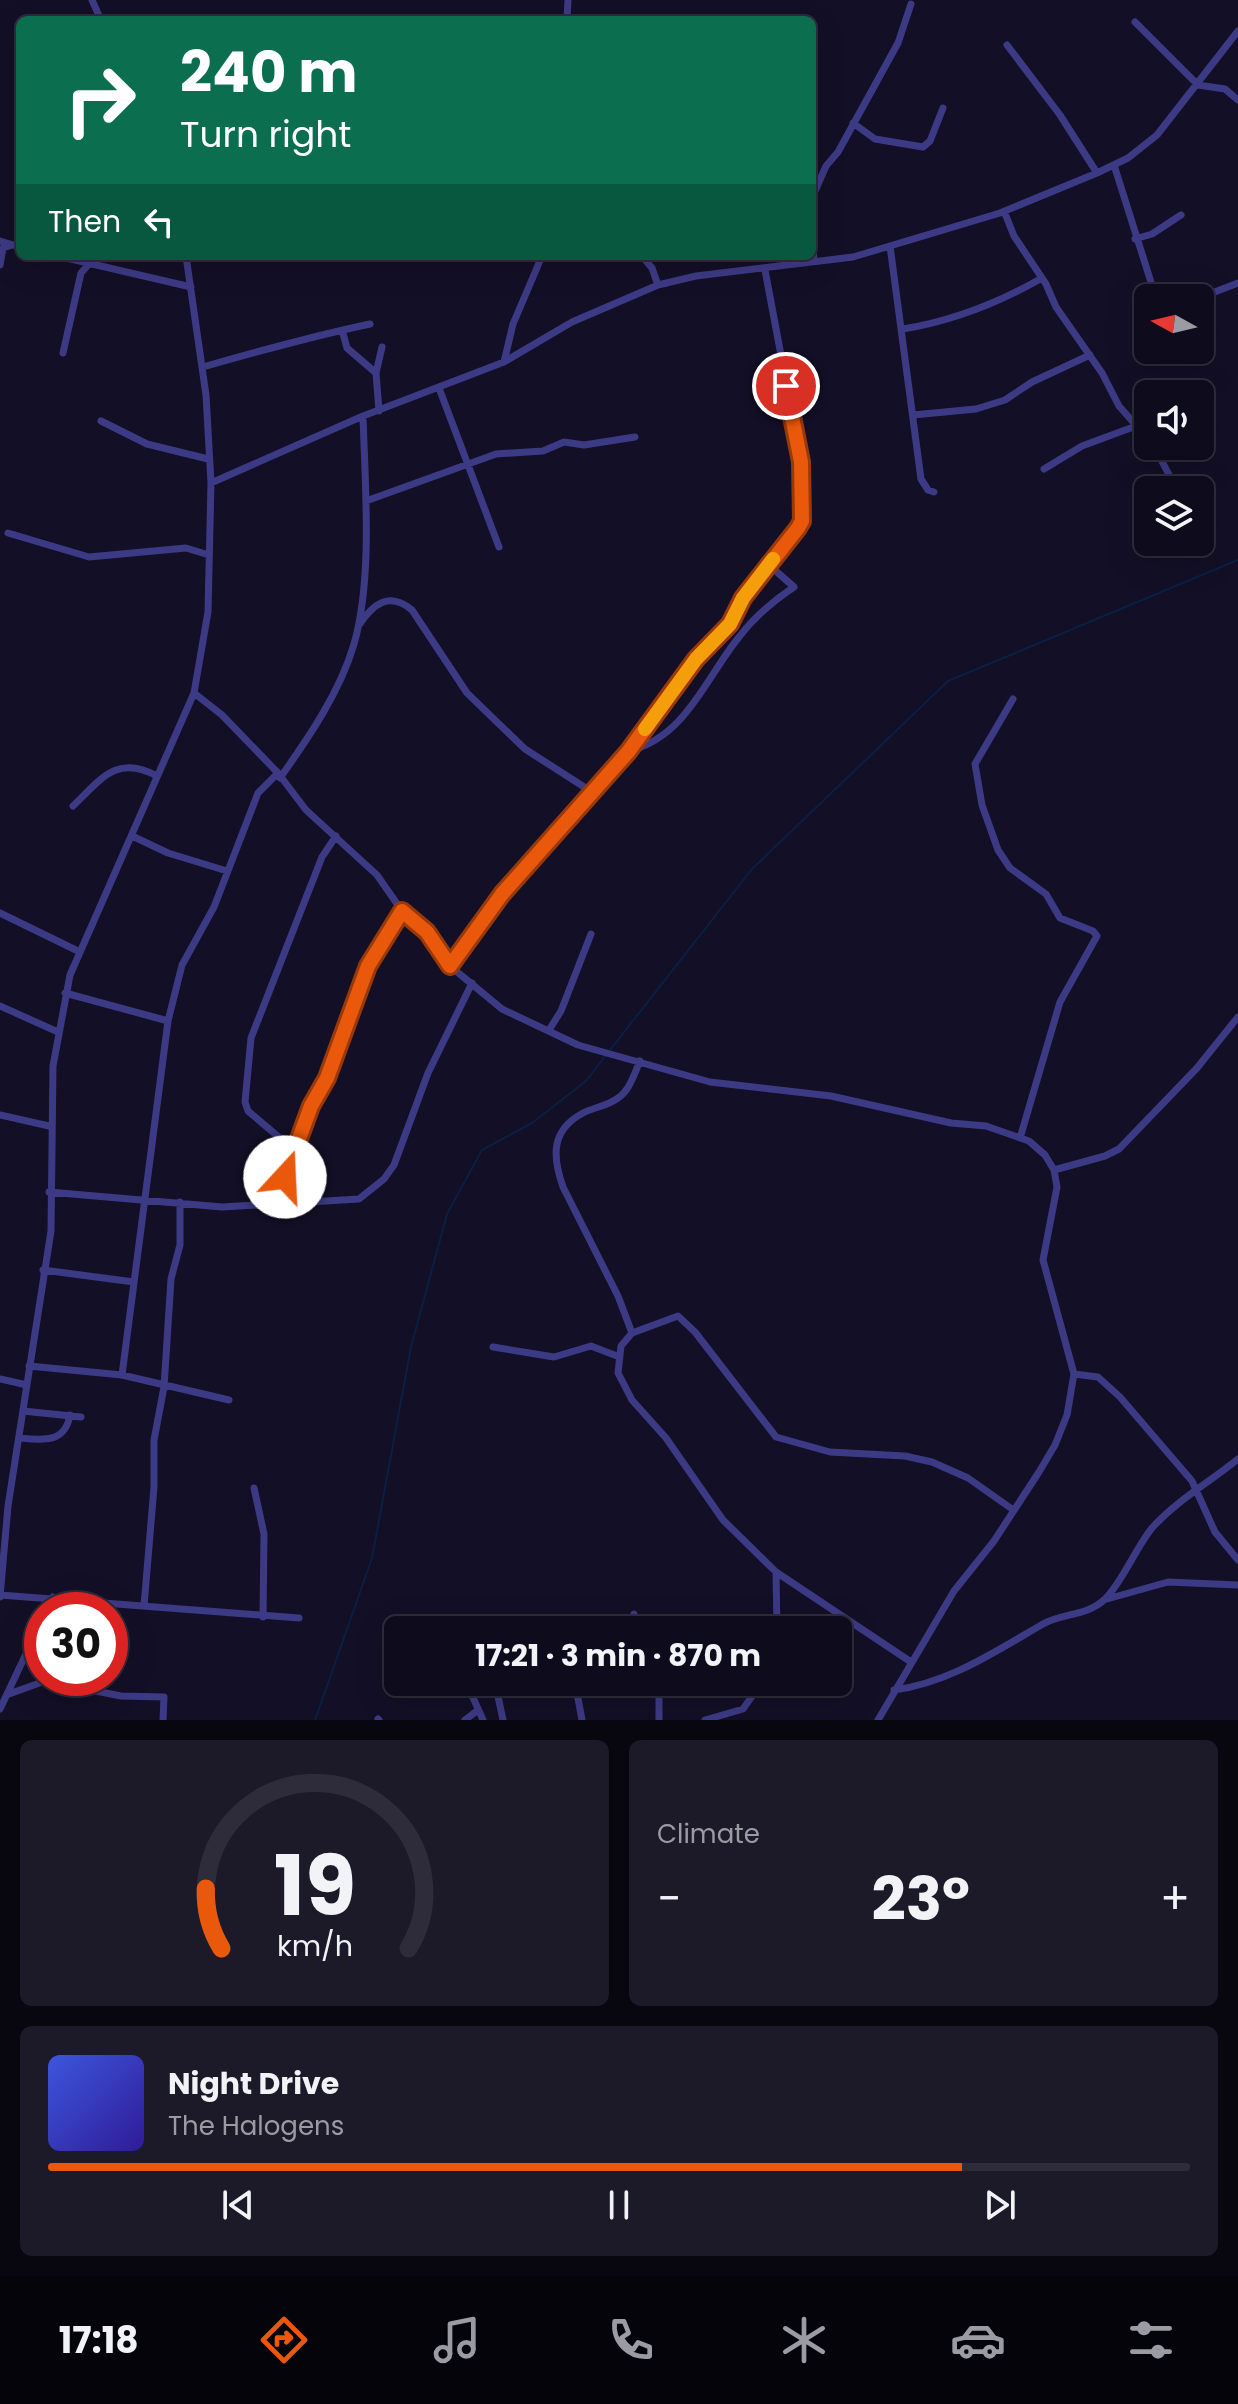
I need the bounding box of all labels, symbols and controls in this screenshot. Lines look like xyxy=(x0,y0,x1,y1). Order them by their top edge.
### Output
text: 240 m xyxy=(180,33,358,112)
icon: right xyxy=(48,48,152,152)
text: Turn right xyxy=(180,109,351,160)
text: Then xyxy=(48,200,121,243)
icon: left xyxy=(137,200,181,244)
north arrow xyxy=(1134,284,1214,364)
map controls xyxy=(1134,284,1214,556)
pin xyxy=(752,352,820,420)
icon: arrive xyxy=(764,364,808,408)
button: sound xyxy=(1134,380,1214,460)
button: layers xyxy=(1134,476,1214,556)
position arrow xyxy=(243,1135,327,1219)
speed limit sign: 30 xyxy=(24,1592,128,1696)
text: 17:21 · 3 min · 870 m xyxy=(475,1634,761,1677)
text: Climate xyxy=(657,1816,760,1852)
text: 19 xyxy=(273,1828,356,1944)
text: 23° xyxy=(871,1857,970,1941)
text: − xyxy=(657,1868,681,1929)
text: + xyxy=(1160,1868,1190,1929)
text: km/h xyxy=(276,1926,353,1966)
text: Night Drive xyxy=(168,2062,339,2105)
text: The Halogens xyxy=(168,2108,344,2144)
icon: previous xyxy=(216,2183,260,2227)
icon: pause xyxy=(597,2183,641,2227)
icon: next xyxy=(978,2183,1022,2227)
icon: directions xyxy=(256,2312,312,2368)
icon: music xyxy=(429,2312,485,2368)
icon: phone xyxy=(603,2312,659,2368)
icon: climate xyxy=(776,2312,832,2368)
icon: car xyxy=(950,2312,1006,2368)
icon: filters xyxy=(1123,2312,1179,2368)
text: 17:18 xyxy=(59,2315,139,2366)

